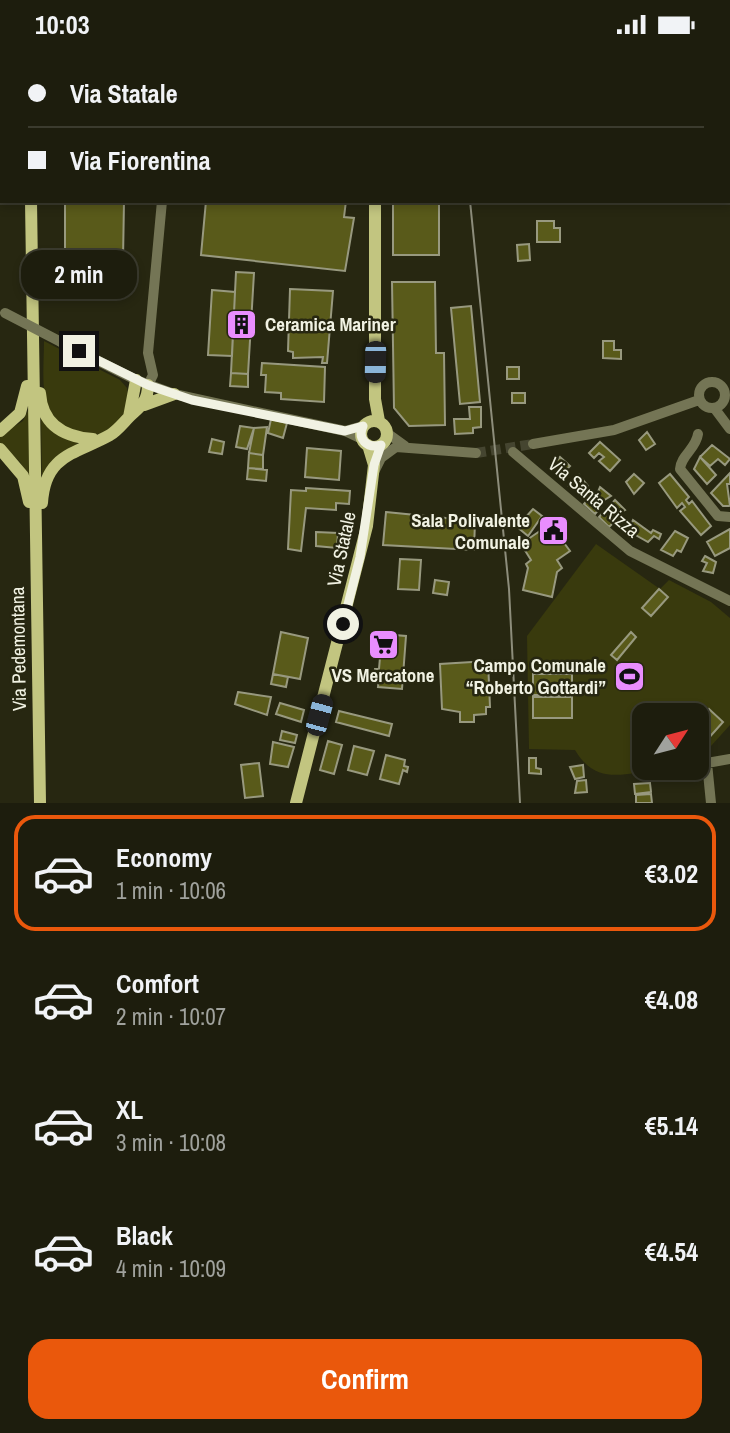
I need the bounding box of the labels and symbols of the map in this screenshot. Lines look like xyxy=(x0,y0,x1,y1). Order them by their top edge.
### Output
callout: 2 min xyxy=(21,250,137,299)
building icon: Ceramica Mariner xyxy=(225,307,259,341)
place label: Ceramica Mariner xyxy=(265,311,396,337)
route end xyxy=(63,335,95,367)
car xyxy=(365,341,386,383)
street label: Via Santa Rizza xyxy=(543,451,646,543)
place label: Sala Polivalente Comunale xyxy=(411,507,530,555)
street label: Via Statale xyxy=(320,509,362,589)
public building icon: Sala Polivalente Comunale xyxy=(536,514,570,548)
street label: Via Pedemontana xyxy=(4,586,32,711)
route start xyxy=(327,608,359,640)
supermarket icon: VS Mercatone xyxy=(366,627,400,661)
place label: Campo Comunale “Roberto Gottardi” xyxy=(466,652,606,700)
sports icon: Campo Comunale “Roberto Gottardi” xyxy=(612,659,646,693)
place label: VS Mercatone xyxy=(331,662,435,688)
car xyxy=(304,692,335,738)
north arrow xyxy=(632,703,709,781)

